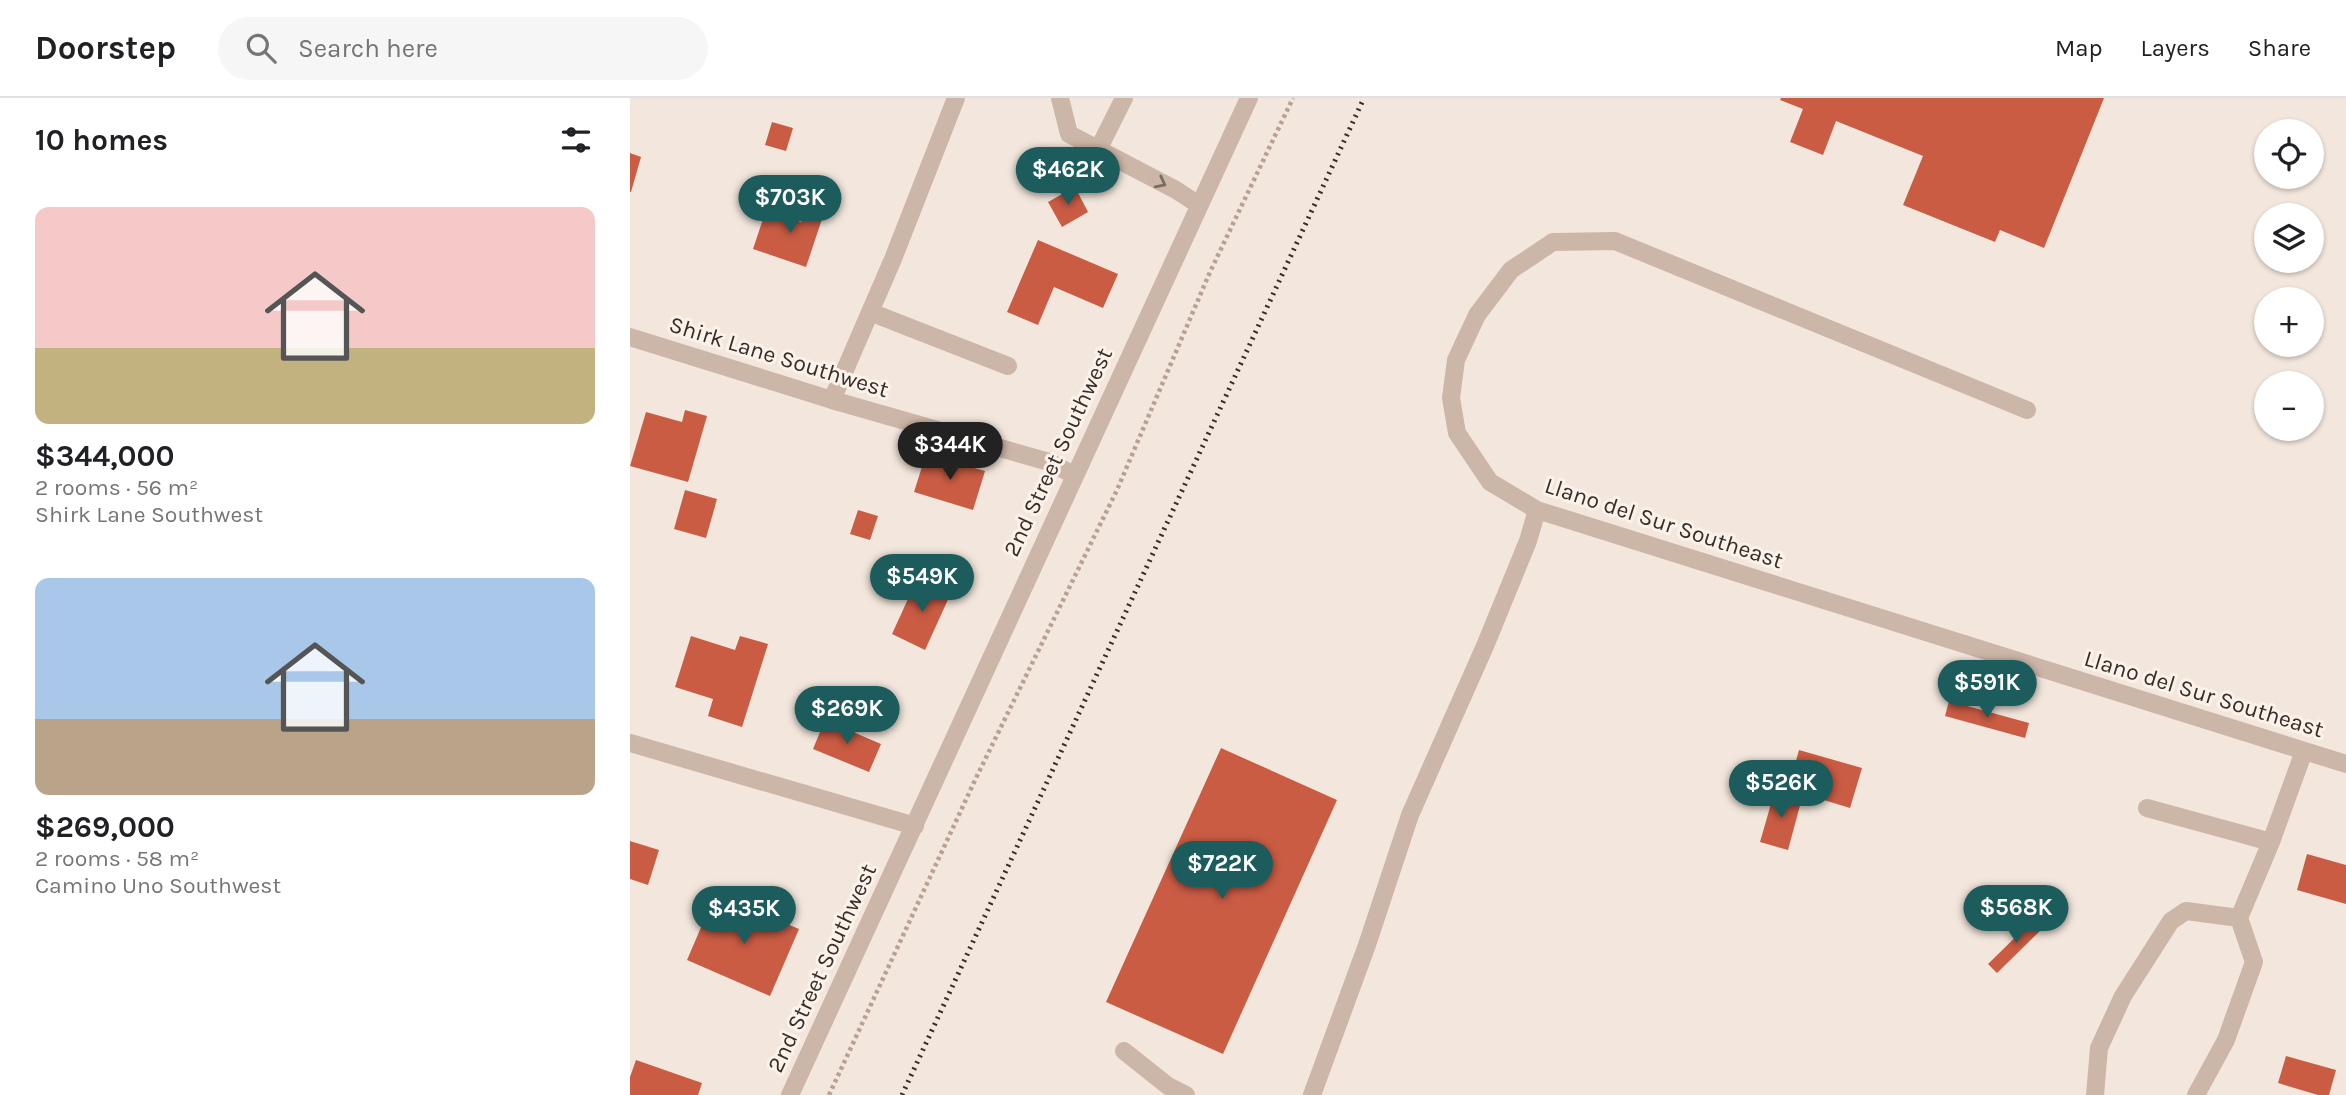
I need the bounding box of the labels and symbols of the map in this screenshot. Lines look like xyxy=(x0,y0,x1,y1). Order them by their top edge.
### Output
pin: $462K xyxy=(1019,148,1117,207)
one-way arrow xyxy=(1154,174,1167,188)
pin: $703K xyxy=(741,176,839,235)
street label: Shirk Lane Southwest xyxy=(666,311,892,403)
street label: 2nd Street Southwest xyxy=(998,343,1118,561)
pin: $344K xyxy=(901,422,999,482)
street label: Llano del Sur Southeast xyxy=(1541,472,1787,574)
pin: $549K xyxy=(873,554,971,614)
street label: Llano del Sur Southeast xyxy=(2081,645,2327,743)
pin: $591K xyxy=(1938,660,2036,720)
pin: $269K xyxy=(798,686,896,746)
pin: $526K xyxy=(1732,760,1830,820)
pin: $722K xyxy=(1173,842,1271,901)
street label: 2nd Street Southwest xyxy=(762,859,882,1077)
pin: $435K xyxy=(695,886,793,946)
pin: $568K xyxy=(1967,886,2065,945)

